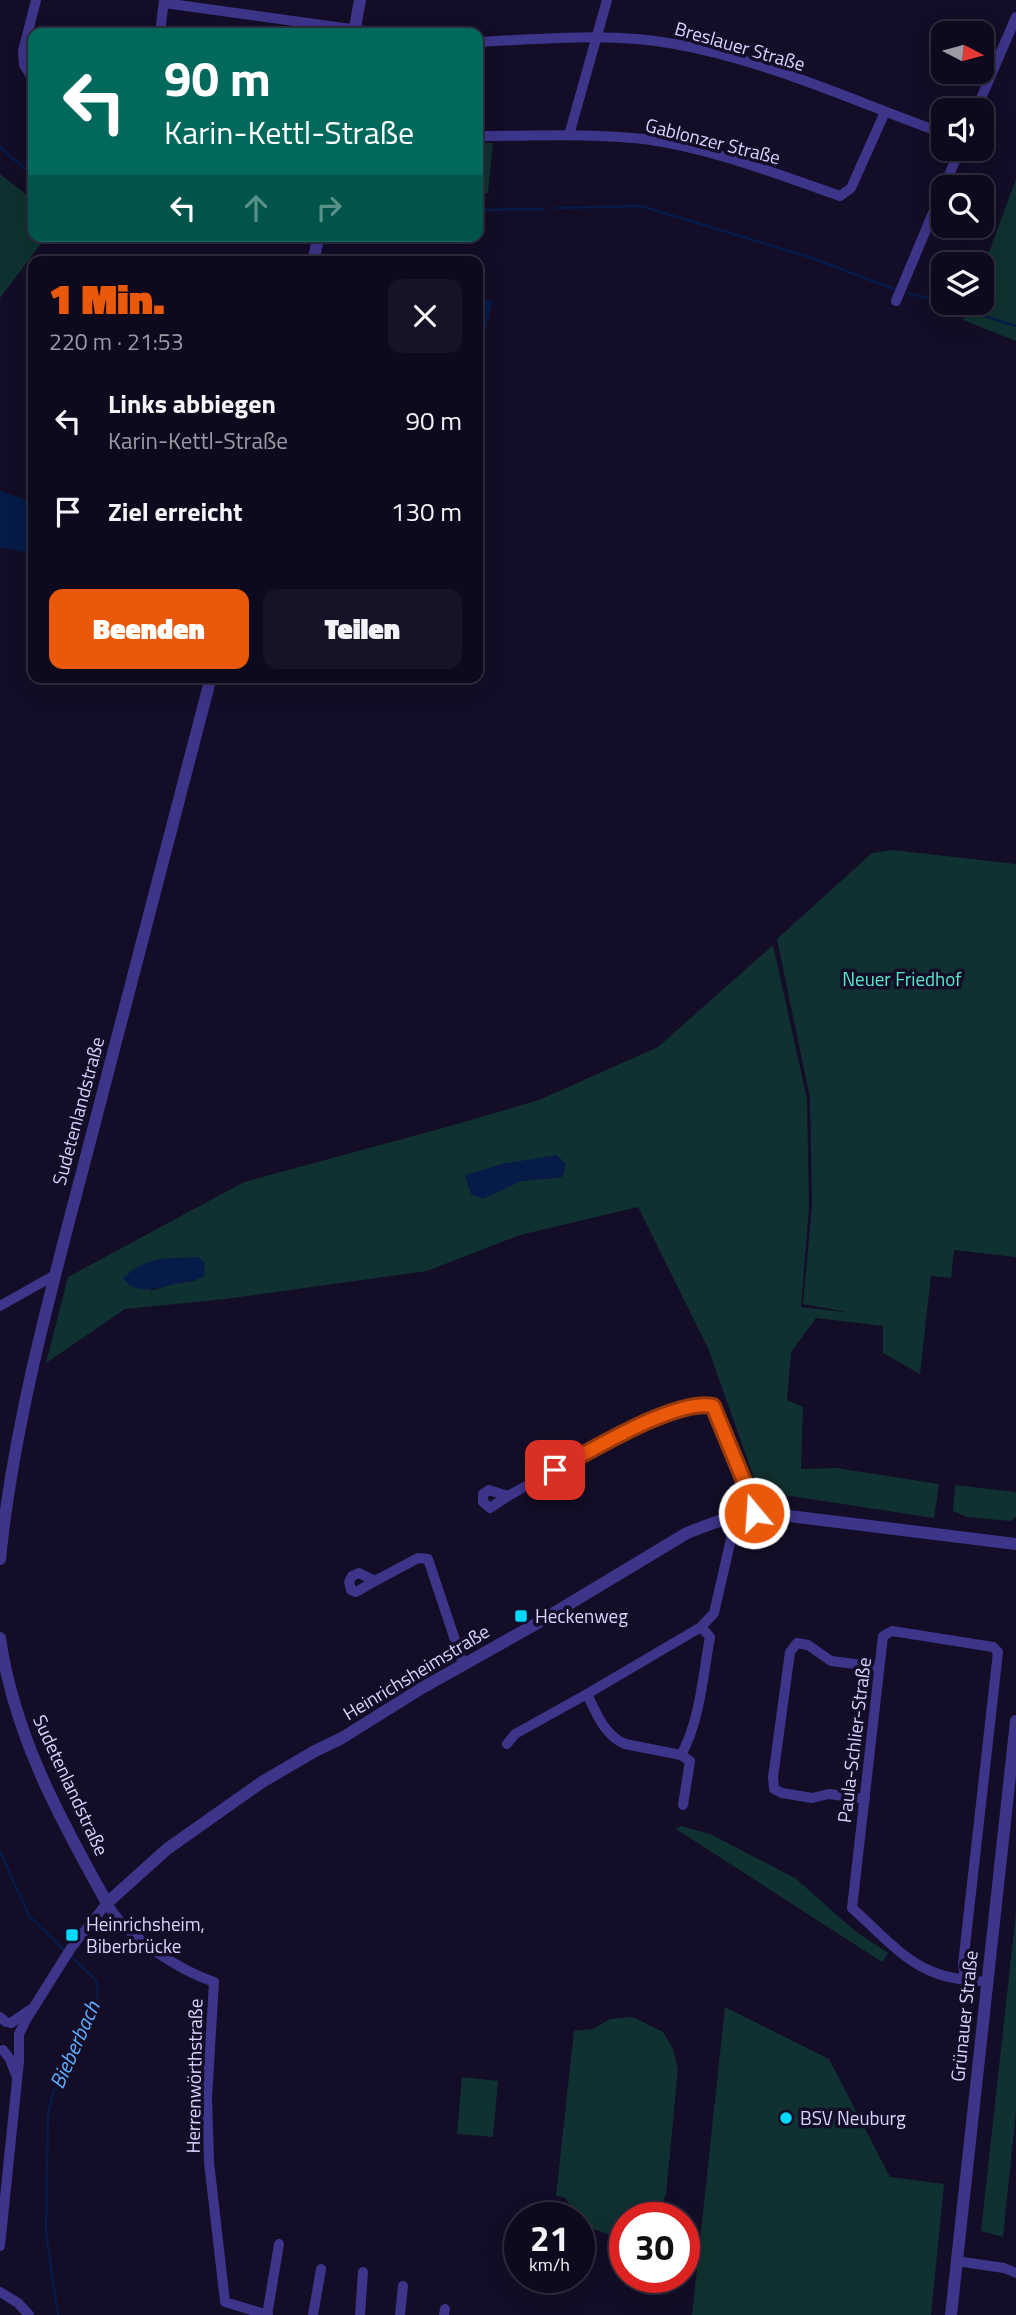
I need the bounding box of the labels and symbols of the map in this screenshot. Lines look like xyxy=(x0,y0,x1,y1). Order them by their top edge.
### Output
street label: Breslauer Straße xyxy=(672,13,809,78)
north arrow xyxy=(931,21,994,84)
street label: Gablonzer Straße xyxy=(643,110,784,171)
park label: Neuer Friedhof xyxy=(842,964,962,993)
street label: Sudetenlandstraße xyxy=(44,1033,111,1188)
pin xyxy=(525,1440,585,1500)
position arrow xyxy=(717,1476,791,1550)
place label: Heckenweg xyxy=(535,1601,628,1630)
marker: Heckenweg xyxy=(513,1608,529,1624)
street label: Heinrichsheimstraße xyxy=(337,1616,495,1727)
street label: Paula-Schlier-Straße xyxy=(829,1656,878,1824)
street label: Sudetenlandstraße xyxy=(26,1709,117,1860)
place label: Heinrichsheim, Biberbrücke xyxy=(86,1909,205,1960)
marker: Heinrichsheim, Biberbrücke xyxy=(64,1927,80,1943)
street label: Grünauer Straße xyxy=(942,1949,985,2083)
water label: Bieberbach xyxy=(41,1995,108,2094)
street label: Herrenwörthstraße xyxy=(178,1998,209,2154)
place label: BSV Neuburg xyxy=(800,2103,906,2132)
marker: BSV Neuburg xyxy=(778,2110,794,2126)
speed limit sign: 30 xyxy=(609,2202,700,2293)

